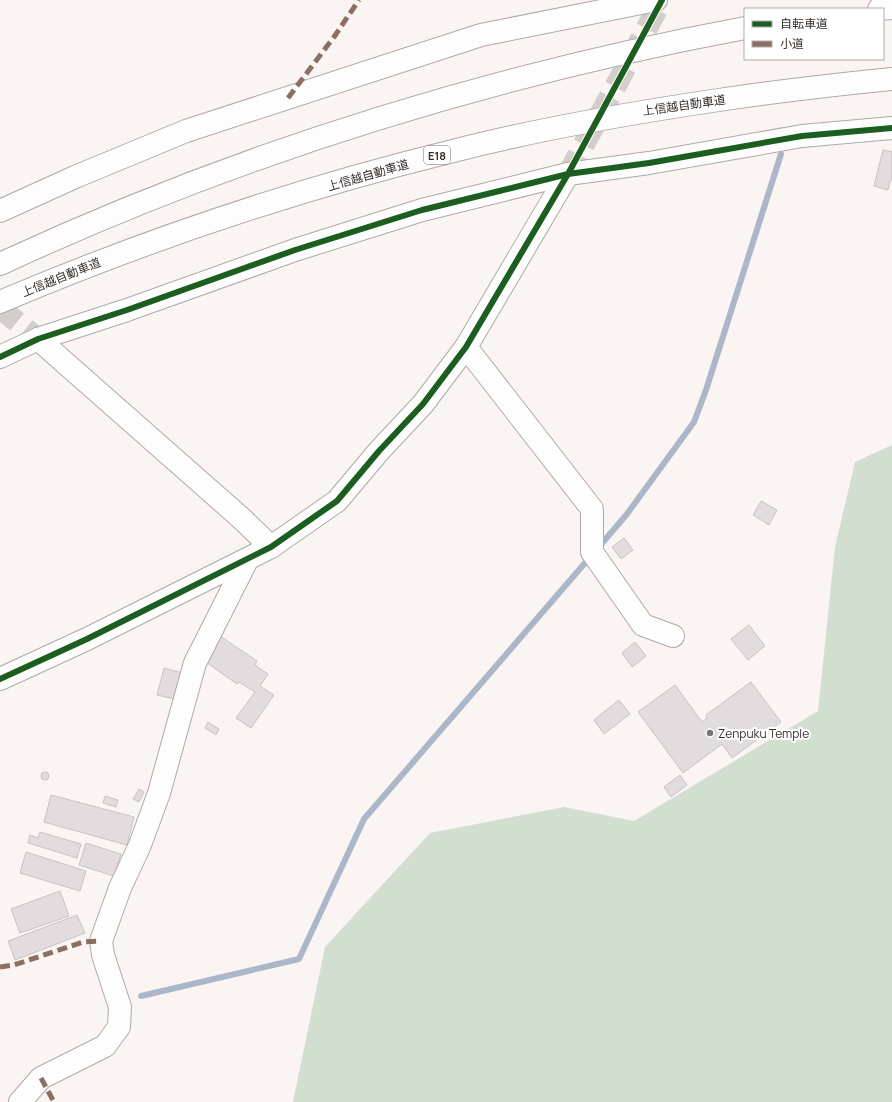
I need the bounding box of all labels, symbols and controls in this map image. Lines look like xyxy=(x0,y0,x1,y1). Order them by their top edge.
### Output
legend xyxy=(744,8,884,60)
text: 自転車道 xyxy=(780,15,828,32)
text: 小道 xyxy=(780,35,804,52)
street label: 上信越自動車道 xyxy=(641,91,727,119)
road number: E18 xyxy=(424,146,450,164)
street label: 上信越自動車道 xyxy=(325,155,411,195)
street label: 上信越自動車道 xyxy=(19,253,103,301)
place label: Zenpuku Temple xyxy=(718,725,809,742)
marker: Zenpuku Temple xyxy=(705,728,715,738)

